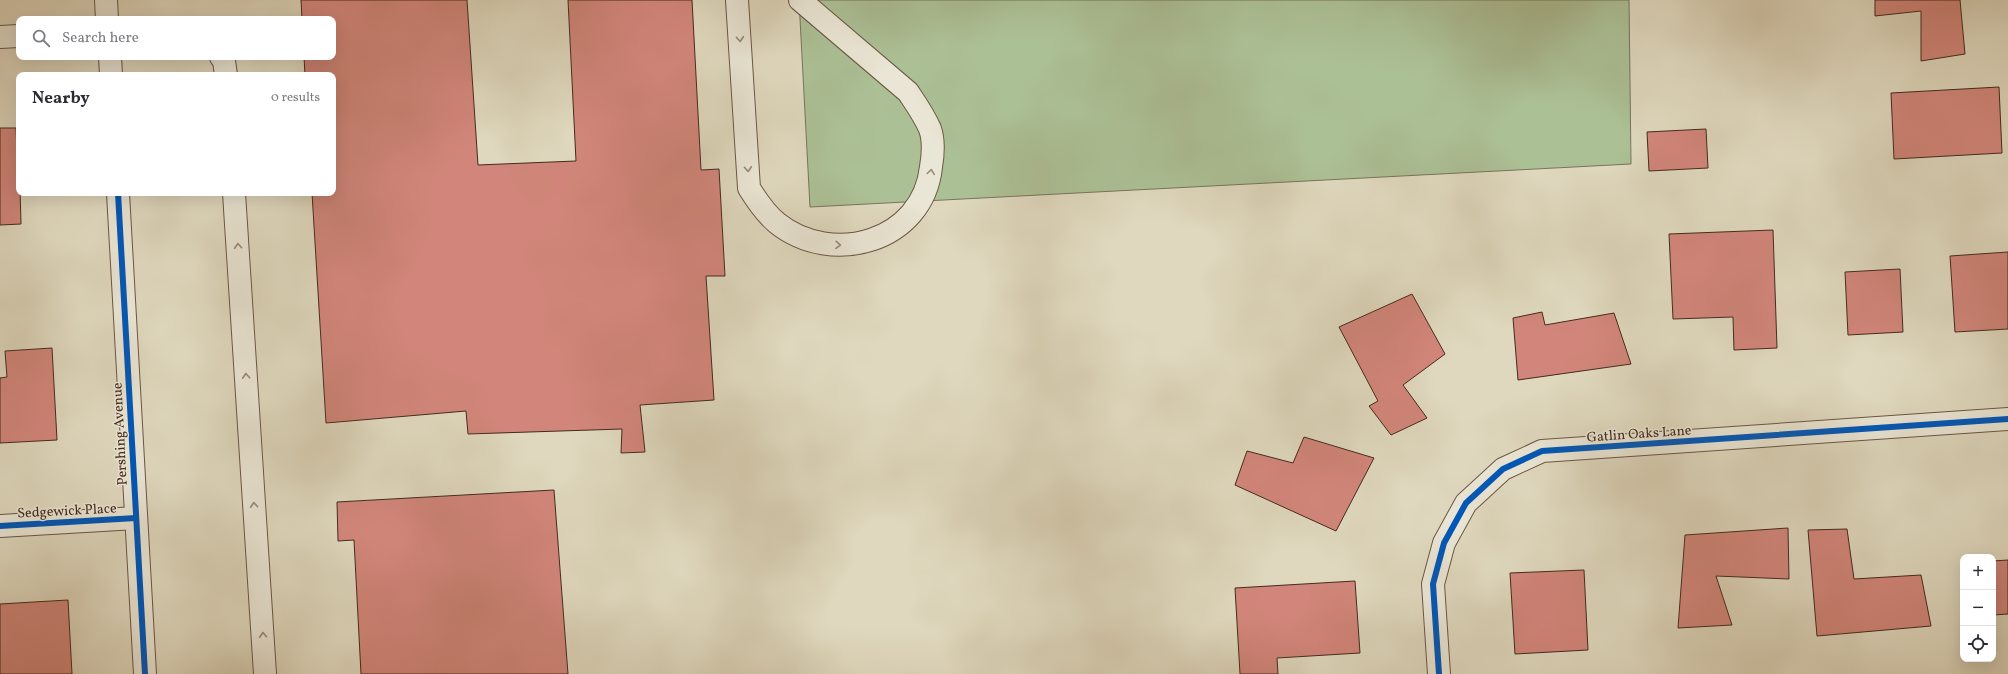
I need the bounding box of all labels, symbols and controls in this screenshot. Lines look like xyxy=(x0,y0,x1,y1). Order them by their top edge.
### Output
search box xyxy=(16,16,336,60)
icon: search xyxy=(30,27,52,49)
text: Search here xyxy=(62,28,139,49)
one-way arrow xyxy=(735,36,744,42)
text: Nearby xyxy=(32,87,90,110)
text: 0 results xyxy=(271,89,320,107)
one-way arrow xyxy=(744,166,752,172)
one-way arrow xyxy=(926,169,935,175)
one-way arrow xyxy=(835,241,841,250)
one-way arrow xyxy=(233,243,242,249)
one-way arrow xyxy=(242,373,250,379)
street label: Pershing Avenue xyxy=(108,382,133,486)
street label: Gatlin Oaks Lane xyxy=(1586,421,1692,448)
street label: Sedgewick Place xyxy=(17,499,118,524)
one-way arrow xyxy=(250,502,259,508)
map controls xyxy=(1960,554,1996,662)
button: + xyxy=(1960,554,1996,590)
button: − xyxy=(1960,590,1996,626)
button: locate xyxy=(1960,626,1996,662)
one-way arrow xyxy=(259,632,267,638)

